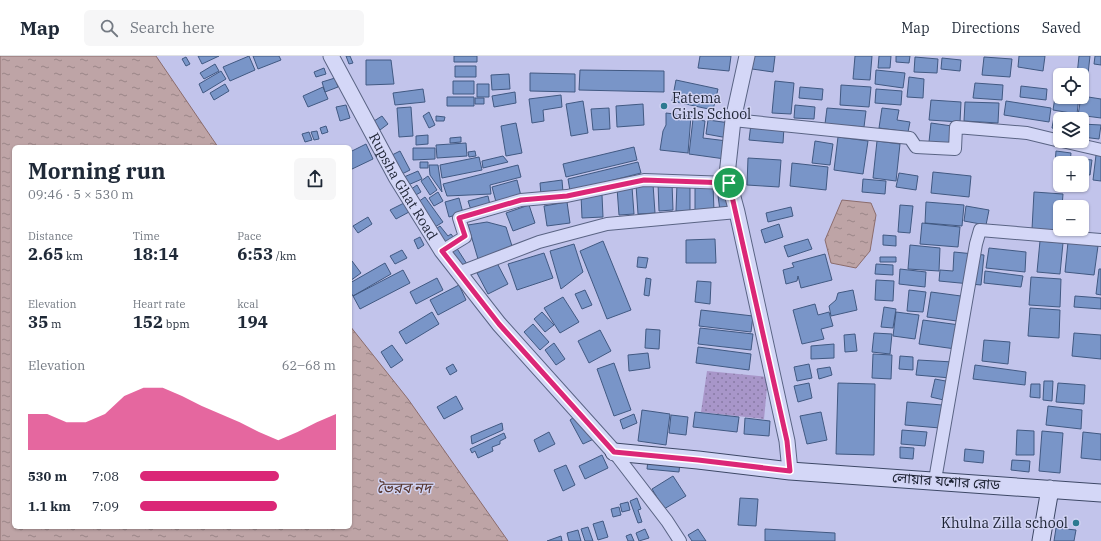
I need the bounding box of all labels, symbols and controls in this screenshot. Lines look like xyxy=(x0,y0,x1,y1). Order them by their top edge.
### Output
search box xyxy=(84,10,364,46)
text: Map xyxy=(20,16,60,40)
icon: search xyxy=(98,17,120,39)
text: Search here xyxy=(130,18,214,37)
text: Map xyxy=(901,19,930,37)
text: Directions xyxy=(952,19,1020,37)
text: Saved xyxy=(1042,19,1081,37)
map controls xyxy=(1053,68,1089,236)
button: locate xyxy=(1053,68,1089,104)
place label: Fatema Girls School xyxy=(672,89,751,123)
marker: Fatema Girls School xyxy=(659,101,669,111)
button: layers xyxy=(1053,112,1089,148)
street label: Rupsha Ghat Road xyxy=(365,130,442,243)
text: Morning run xyxy=(28,156,166,185)
button: + xyxy=(1053,156,1089,192)
button: share xyxy=(294,158,336,200)
pin xyxy=(712,166,746,200)
icon: arrive xyxy=(718,172,740,194)
text: 09:46 · 5 × 530 m xyxy=(28,186,134,203)
button: − xyxy=(1053,200,1089,236)
text: Distance xyxy=(28,229,73,243)
text: Time xyxy=(133,229,160,243)
text: Pace xyxy=(237,229,262,243)
text: 2.65 xyxy=(28,243,63,265)
text: 18:14 xyxy=(133,243,179,265)
text: 6:53 xyxy=(237,243,273,265)
text: km xyxy=(63,249,83,263)
text: /km xyxy=(273,249,297,263)
text: Elevation xyxy=(28,297,76,311)
text: Heart rate xyxy=(133,297,185,311)
text: kcal xyxy=(237,297,259,311)
text: 35 xyxy=(28,311,48,333)
text: 152 xyxy=(133,311,163,333)
text: 194 xyxy=(237,311,268,333)
text: m xyxy=(48,317,61,331)
text: bpm xyxy=(163,317,190,331)
text: Elevation xyxy=(28,357,85,374)
text: 62–68 m xyxy=(282,357,336,374)
text: 530 m xyxy=(28,468,67,485)
text: 7:08 xyxy=(92,468,119,485)
street label: লোয়ার যশোর রোড xyxy=(891,468,1002,494)
water label: ভৈরব নদ xyxy=(377,478,434,497)
text: 1.1 km xyxy=(28,498,71,515)
text: 7:09 xyxy=(92,498,119,515)
place label: Khulna Zilla school xyxy=(941,514,1068,532)
marker: Khulna Zilla school xyxy=(1071,518,1081,528)

